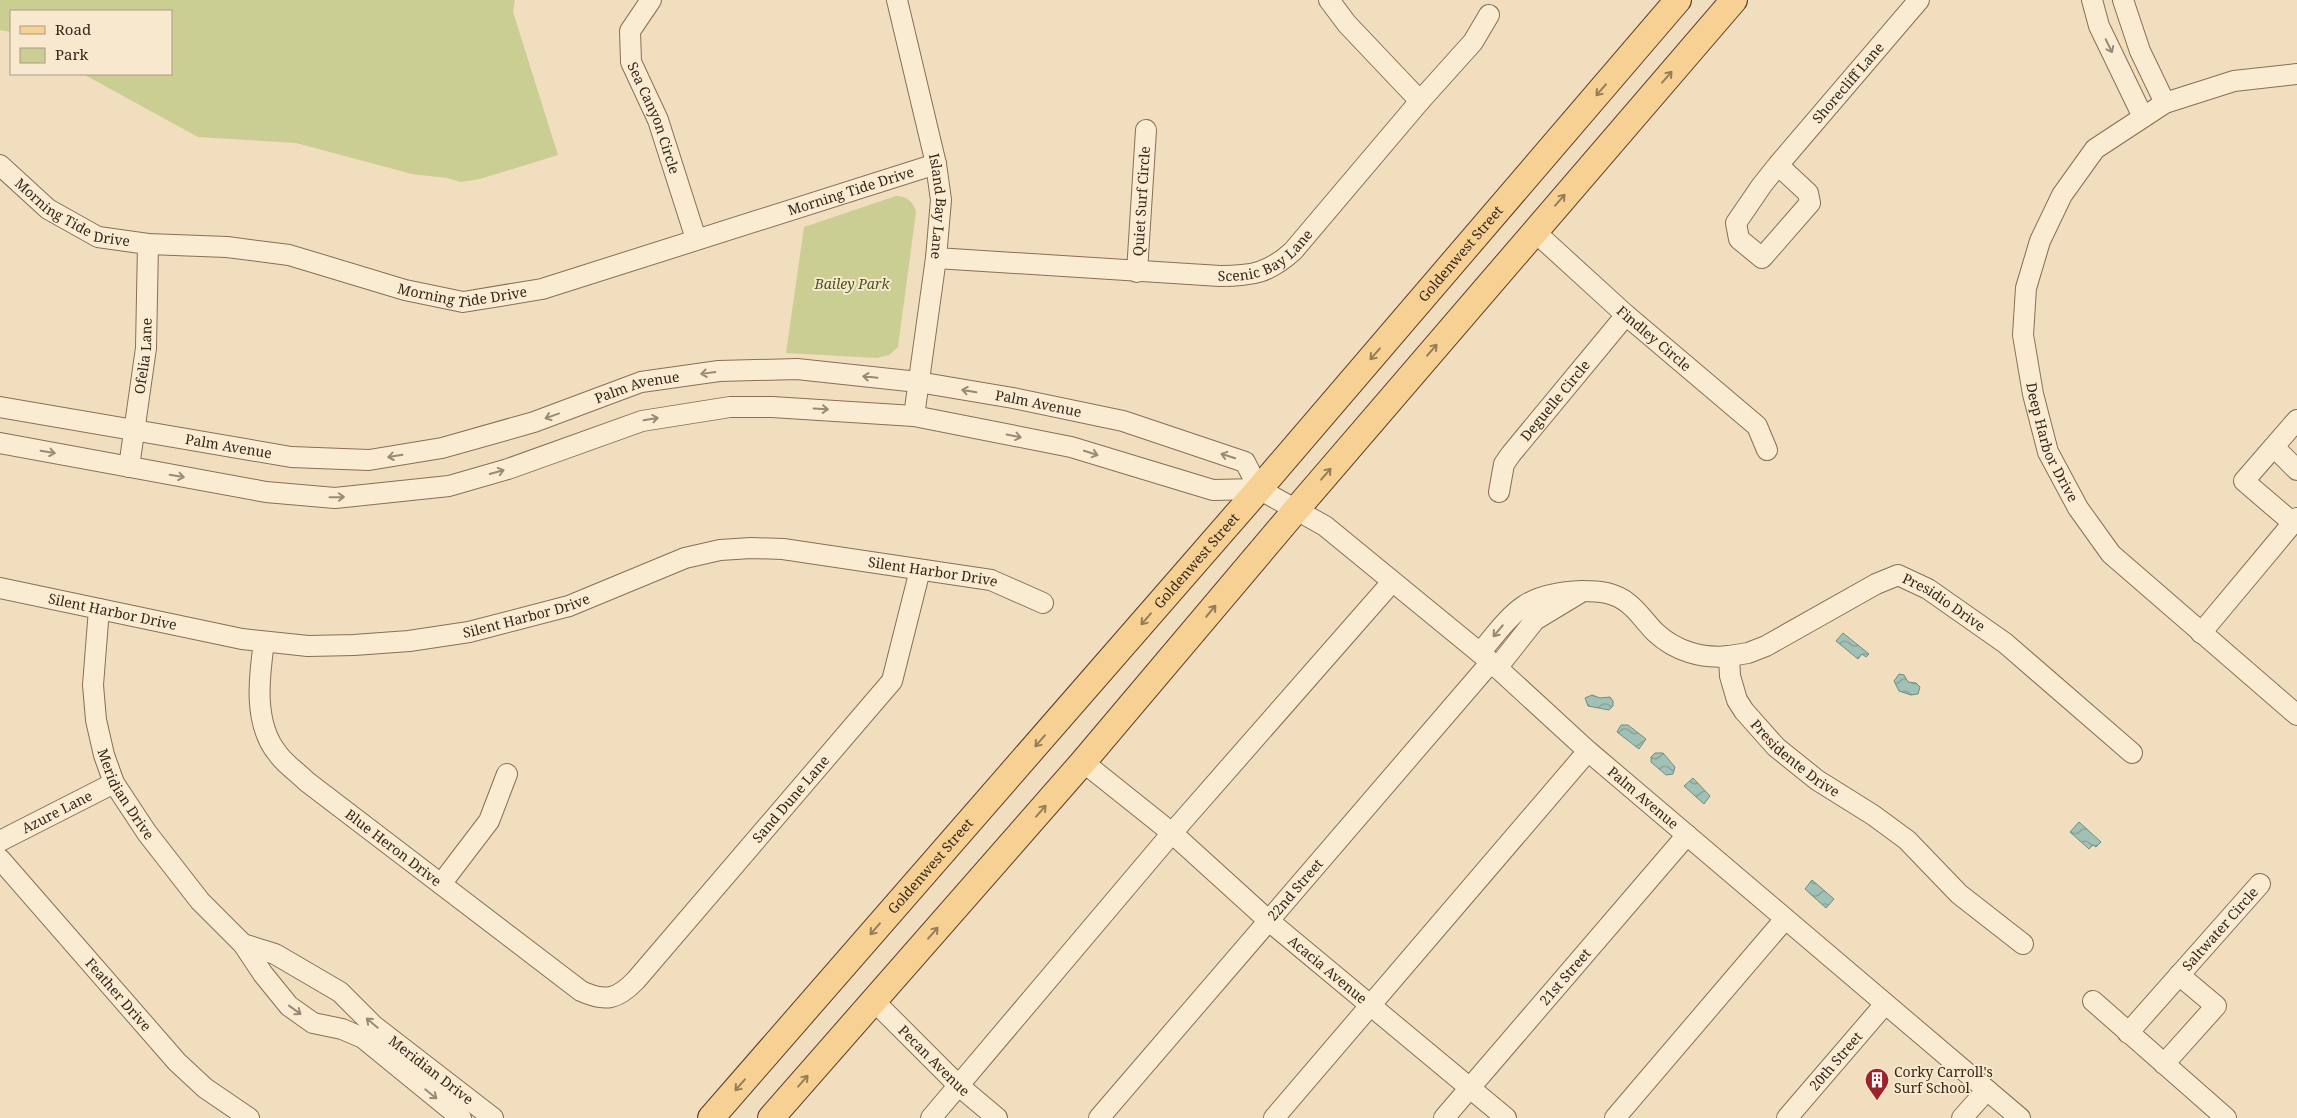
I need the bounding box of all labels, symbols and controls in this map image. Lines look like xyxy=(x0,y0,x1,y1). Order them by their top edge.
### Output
legend xyxy=(10,10,172,75)
text: Road xyxy=(55,19,91,39)
street label: Shorecliff Lane xyxy=(1808,38,1888,127)
one-way arrow xyxy=(2104,38,2114,53)
text: Park xyxy=(55,44,89,64)
street label: Sea Canyon Circle xyxy=(623,59,685,176)
one-way arrow xyxy=(1661,71,1673,84)
one-way arrow xyxy=(1595,84,1606,97)
street label: Quiet Surf Circle xyxy=(1128,146,1154,257)
street label: Island Bay Lane xyxy=(925,151,951,260)
street label: Morning Tide Drive xyxy=(785,162,916,219)
street label: Morning Tide Drive xyxy=(11,173,131,250)
one-way arrow xyxy=(1555,194,1566,207)
street label: Goldenwest Street xyxy=(1414,201,1507,306)
street label: Scenic Bay Lane xyxy=(1218,225,1316,285)
park label: Bailey Park xyxy=(813,274,891,293)
street label: Morning Tide Drive xyxy=(395,278,528,312)
street label: Findley Circle xyxy=(1613,301,1695,375)
street label: Ofelia Lane xyxy=(130,318,156,395)
one-way arrow xyxy=(1426,344,1437,357)
one-way arrow xyxy=(1370,347,1381,360)
street label: Deguelle Circle xyxy=(1516,356,1594,445)
street label: Palm Avenue xyxy=(592,367,681,408)
one-way arrow xyxy=(700,368,716,378)
one-way arrow xyxy=(862,372,878,382)
street label: Deep Harbor Drive xyxy=(2022,381,2083,505)
one-way arrow xyxy=(962,385,978,395)
street label: Palm Avenue xyxy=(994,385,1083,421)
one-way arrow xyxy=(812,405,828,414)
one-way arrow xyxy=(545,412,560,421)
one-way arrow xyxy=(642,414,658,424)
street label: Palm Avenue xyxy=(184,429,274,463)
one-way arrow xyxy=(1005,432,1021,442)
one-way arrow xyxy=(40,448,56,457)
one-way arrow xyxy=(1083,449,1099,459)
one-way arrow xyxy=(387,451,403,461)
one-way arrow xyxy=(1221,451,1236,460)
one-way arrow xyxy=(489,467,505,477)
one-way arrow xyxy=(1321,467,1332,480)
one-way arrow xyxy=(168,471,184,481)
one-way arrow xyxy=(329,493,345,502)
street label: Goldenwest Street xyxy=(1149,509,1243,612)
street label: Silent Harbor Drive xyxy=(867,552,1001,591)
street label: Presidio Drive xyxy=(1900,568,1989,635)
street label: Silent Harbor Drive xyxy=(47,588,179,634)
street label: Silent Harbor Drive xyxy=(462,588,592,642)
one-way arrow xyxy=(1205,604,1217,617)
one-way arrow xyxy=(1141,612,1152,625)
one-way arrow xyxy=(1492,625,1503,638)
street label: Presidente Drive xyxy=(1747,715,1844,801)
one-way arrow xyxy=(1034,734,1045,747)
street label: Meridian Drive xyxy=(93,746,159,843)
street label: Sand Dune Lane xyxy=(748,751,833,846)
street label: Palm Avenue xyxy=(1604,762,1683,833)
street label: Azure Lane xyxy=(18,786,95,837)
street label: Blue Heron Drive xyxy=(342,804,446,890)
one-way arrow xyxy=(1035,804,1046,817)
street label: Goldenwest Street xyxy=(883,814,977,918)
street label: 22nd Street xyxy=(1263,854,1327,924)
street label: Saltwater Circle xyxy=(2178,883,2262,975)
one-way arrow xyxy=(870,923,881,936)
one-way arrow xyxy=(927,926,939,939)
street label: Acacia Avenue xyxy=(1284,931,1371,1008)
street label: 21st Street xyxy=(1535,944,1595,1009)
street label: Feather Drive xyxy=(81,954,156,1035)
one-way arrow xyxy=(288,1005,302,1015)
one-way arrow xyxy=(365,1018,378,1029)
street label: Pecan Avenue xyxy=(894,1021,974,1100)
street label: 20th Street xyxy=(1805,1027,1866,1094)
street label: Meridian Drive xyxy=(385,1031,478,1108)
place label: Corky Carroll's Surf School xyxy=(1894,1062,1993,1097)
building icon: Corky Carroll's Surf School xyxy=(1864,1067,1890,1101)
one-way arrow xyxy=(797,1075,809,1088)
one-way arrow xyxy=(734,1078,746,1091)
one-way arrow xyxy=(424,1088,437,1099)

